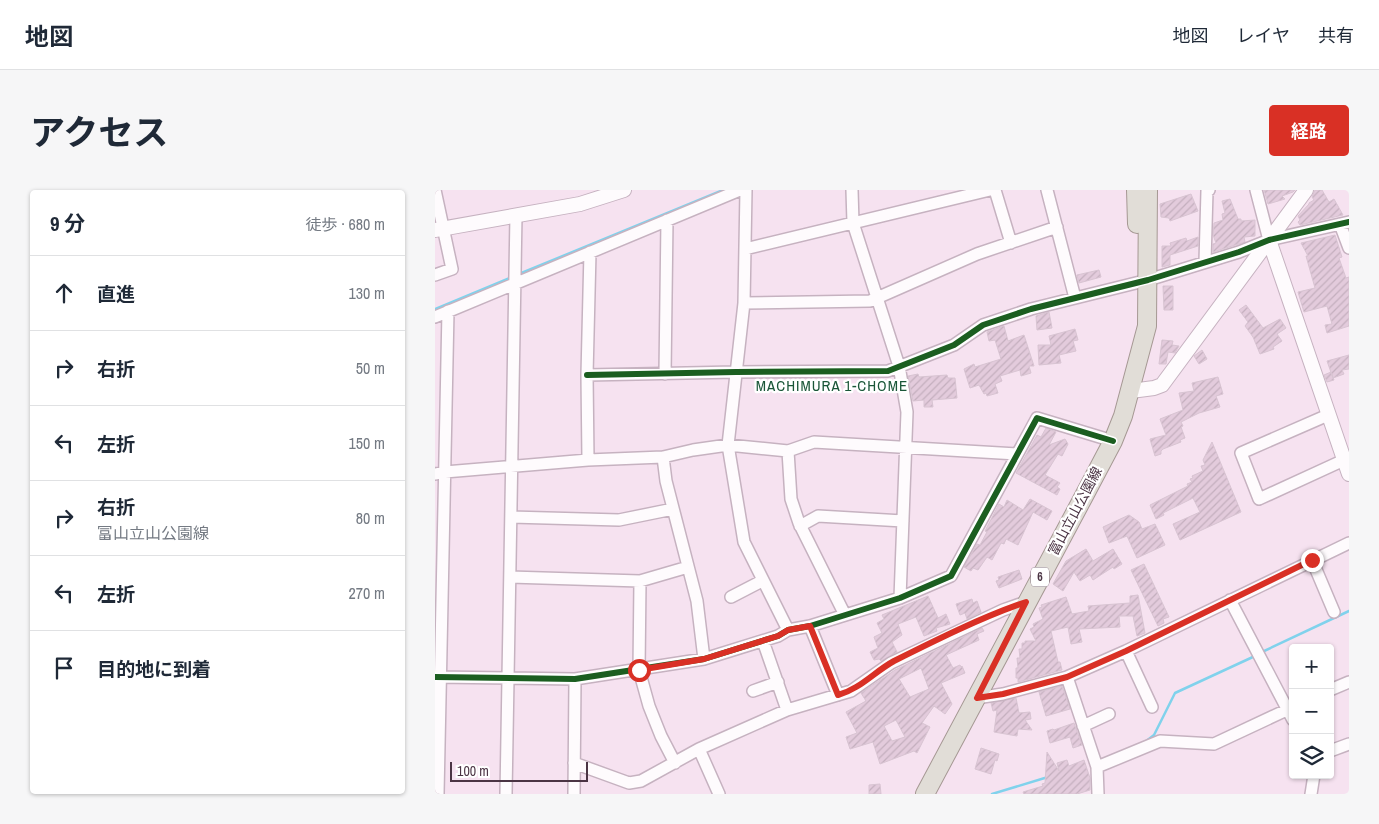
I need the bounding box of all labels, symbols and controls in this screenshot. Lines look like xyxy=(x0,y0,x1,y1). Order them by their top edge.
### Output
text: 地図 xyxy=(25,20,73,52)
text: 地図 xyxy=(1173,23,1209,48)
text: レイヤ xyxy=(1237,23,1290,48)
text: 共有 xyxy=(1318,23,1354,48)
button: 経路 xyxy=(1269,105,1349,156)
text: アクセス xyxy=(30,109,168,156)
text: 9 分 xyxy=(50,209,85,238)
text: 徒歩 · 680 m xyxy=(306,213,385,235)
icon: ahead xyxy=(50,279,78,307)
text: 直進 xyxy=(97,281,135,307)
text: 130 m xyxy=(349,282,385,304)
icon: right xyxy=(50,354,78,382)
text: 右折 xyxy=(97,356,135,382)
text: 50 m xyxy=(356,357,385,379)
district label: MACHIMURA 1-CHOME xyxy=(756,375,908,396)
icon: left xyxy=(50,429,78,457)
text: 左折 xyxy=(97,431,135,457)
text: 150 m xyxy=(349,432,385,454)
street label: 富山立山公園線 xyxy=(1044,464,1106,558)
text: 右折 xyxy=(97,494,135,520)
icon: right xyxy=(50,504,78,532)
text: 80 m xyxy=(356,507,385,529)
text: 富山立山公園線 xyxy=(97,522,209,544)
route end xyxy=(1301,549,1324,572)
road number: 6 xyxy=(1031,568,1049,587)
icon: left xyxy=(50,579,78,607)
text: 左折 xyxy=(97,581,135,607)
text: 270 m xyxy=(349,582,385,604)
map controls xyxy=(1289,644,1334,779)
button: + xyxy=(1289,644,1334,689)
icon: arrive xyxy=(50,654,78,682)
text: 目的地に到着 xyxy=(97,656,211,682)
route start xyxy=(628,659,651,682)
button: − xyxy=(1289,689,1334,734)
button: layers xyxy=(1289,734,1334,779)
scale bar xyxy=(450,759,587,782)
text: 100 m xyxy=(457,762,489,780)

